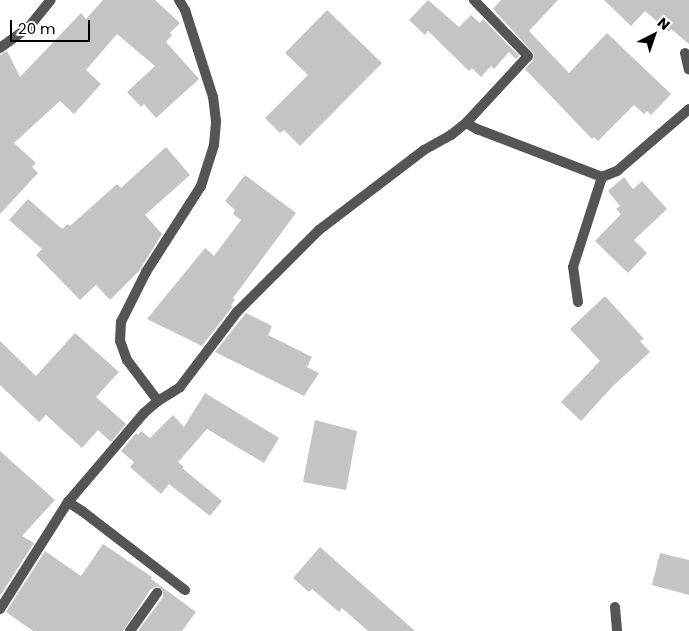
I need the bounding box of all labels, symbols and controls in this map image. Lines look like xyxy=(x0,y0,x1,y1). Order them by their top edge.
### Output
scale bar xyxy=(12,10,92,42)
north arrow xyxy=(629,10,679,60)
text: N xyxy=(653,13,674,35)
text: 20 m xyxy=(18,18,56,39)

